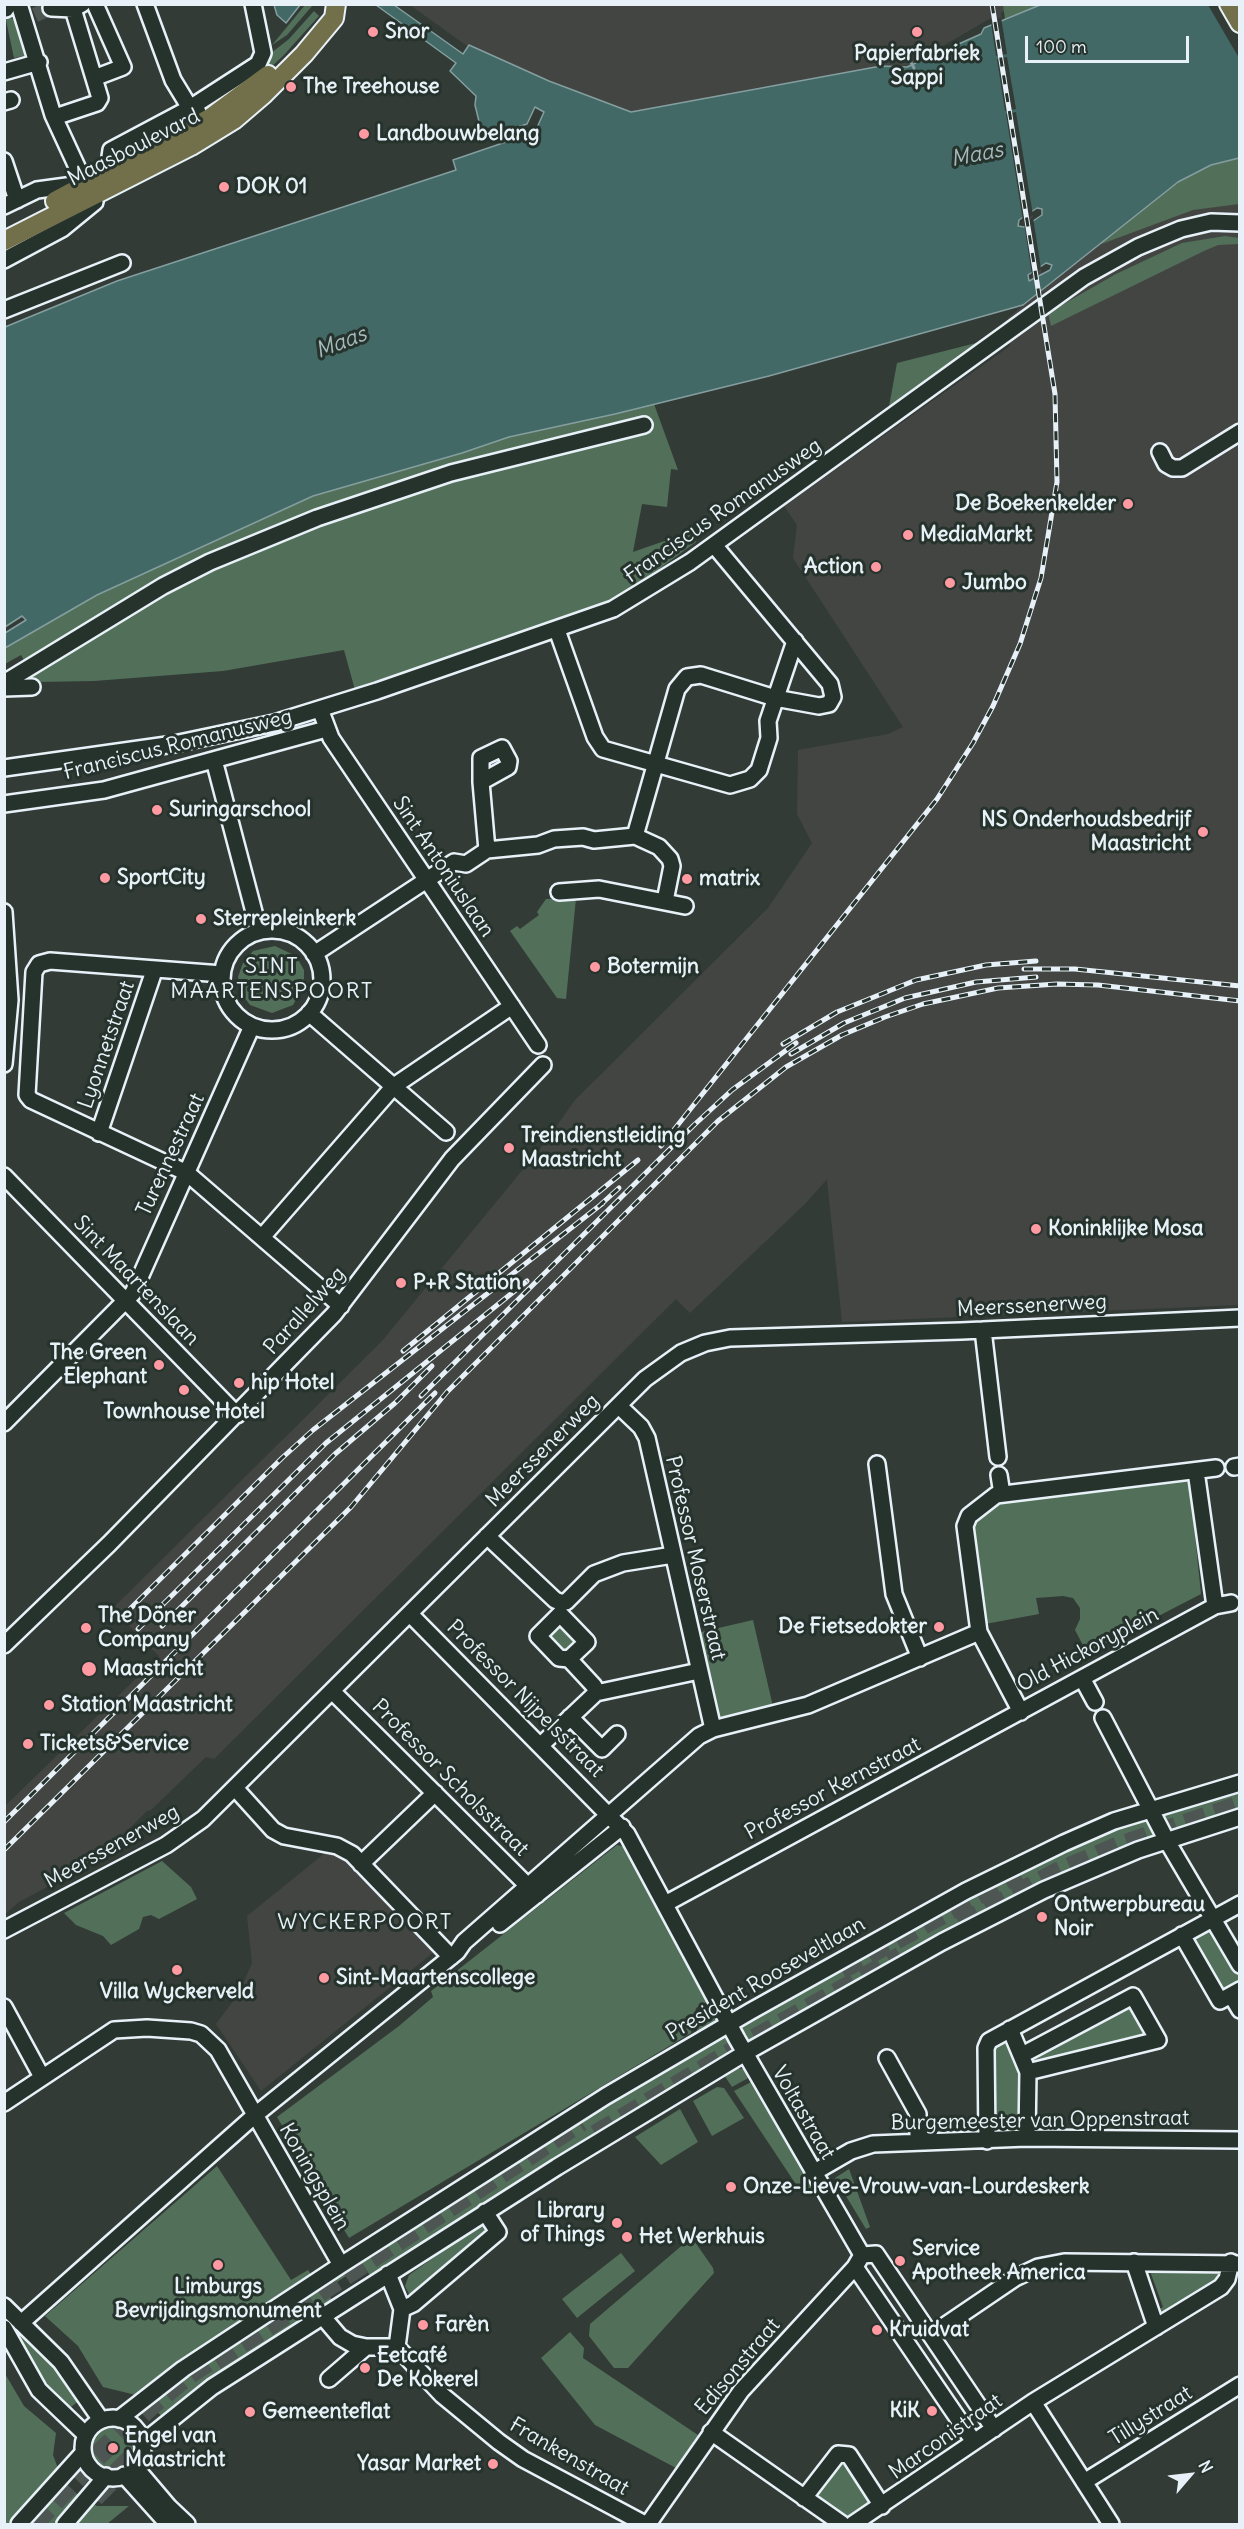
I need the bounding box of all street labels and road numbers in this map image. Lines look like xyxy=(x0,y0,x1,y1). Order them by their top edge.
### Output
street label: Maasboulevard xyxy=(64,104,204,192)
street label: Franciscus Romanusweg xyxy=(620,433,826,589)
street label: Franciscus Romanusweg xyxy=(61,704,295,786)
street label: Sint Antoniuslaan xyxy=(387,792,499,942)
street label: Lyonnetstraat xyxy=(73,978,141,1112)
street label: Turennestraat xyxy=(132,1090,210,1220)
street label: Sint Maartenslaan xyxy=(68,1211,204,1351)
street label: Parallelweg xyxy=(259,1262,351,1360)
street label: Meerssenerweg xyxy=(956,1289,1108,1323)
street label: Meerssenerweg xyxy=(481,1389,605,1513)
street label: Professor Moserstraat xyxy=(659,1453,731,1663)
street label: Old Hickoryplein xyxy=(1013,1602,1163,1698)
street label: Professor Nijpelsstraat xyxy=(441,1615,609,1783)
street label: Professor Scholsstraat xyxy=(366,1694,534,1862)
street label: Professor Kernstraat xyxy=(741,1732,925,1846)
street label: Meerssenerweg xyxy=(40,1800,184,1894)
street label: President Rooseveltlaan xyxy=(662,1912,870,2046)
street label: Voltastraat xyxy=(766,2062,840,2164)
street label: Burgemeester van Oppenstraat xyxy=(891,2106,1189,2136)
street label: Koningsplein xyxy=(273,2119,355,2235)
street label: Edisonstraat xyxy=(690,2313,786,2421)
street label: Tillystraat xyxy=(1105,2381,1197,2451)
street label: Marconistraat xyxy=(885,2389,1007,2485)
street label: Frankenstraat xyxy=(505,2413,633,2501)

